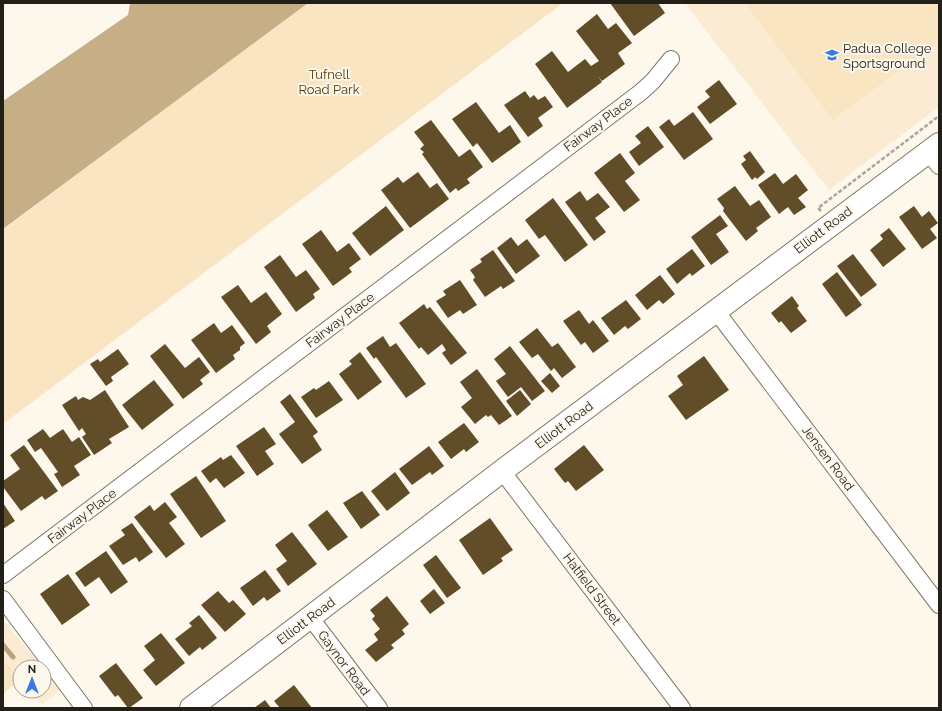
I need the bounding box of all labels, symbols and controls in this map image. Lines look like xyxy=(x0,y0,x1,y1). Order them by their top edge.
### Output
place label: Padua College Sportsground xyxy=(843,41,932,71)
school or university icon: Padua College Sportsground xyxy=(824,47,840,63)
park label: Tufnell Road Park xyxy=(298,67,360,97)
street label: Fairway Place xyxy=(561,93,636,155)
street label: Elliott Road xyxy=(791,203,855,257)
street label: Fairway Place xyxy=(303,289,378,351)
street label: Elliott Road xyxy=(532,398,596,452)
street label: Jensen Road xyxy=(799,423,857,493)
street label: Fairway Place xyxy=(45,485,120,547)
street label: Hatfield Street xyxy=(560,550,624,628)
street label: Elliott Road xyxy=(274,594,338,648)
street label: Gaynor Road xyxy=(315,628,373,698)
north arrow xyxy=(12,659,52,699)
text: N xyxy=(28,663,36,676)

